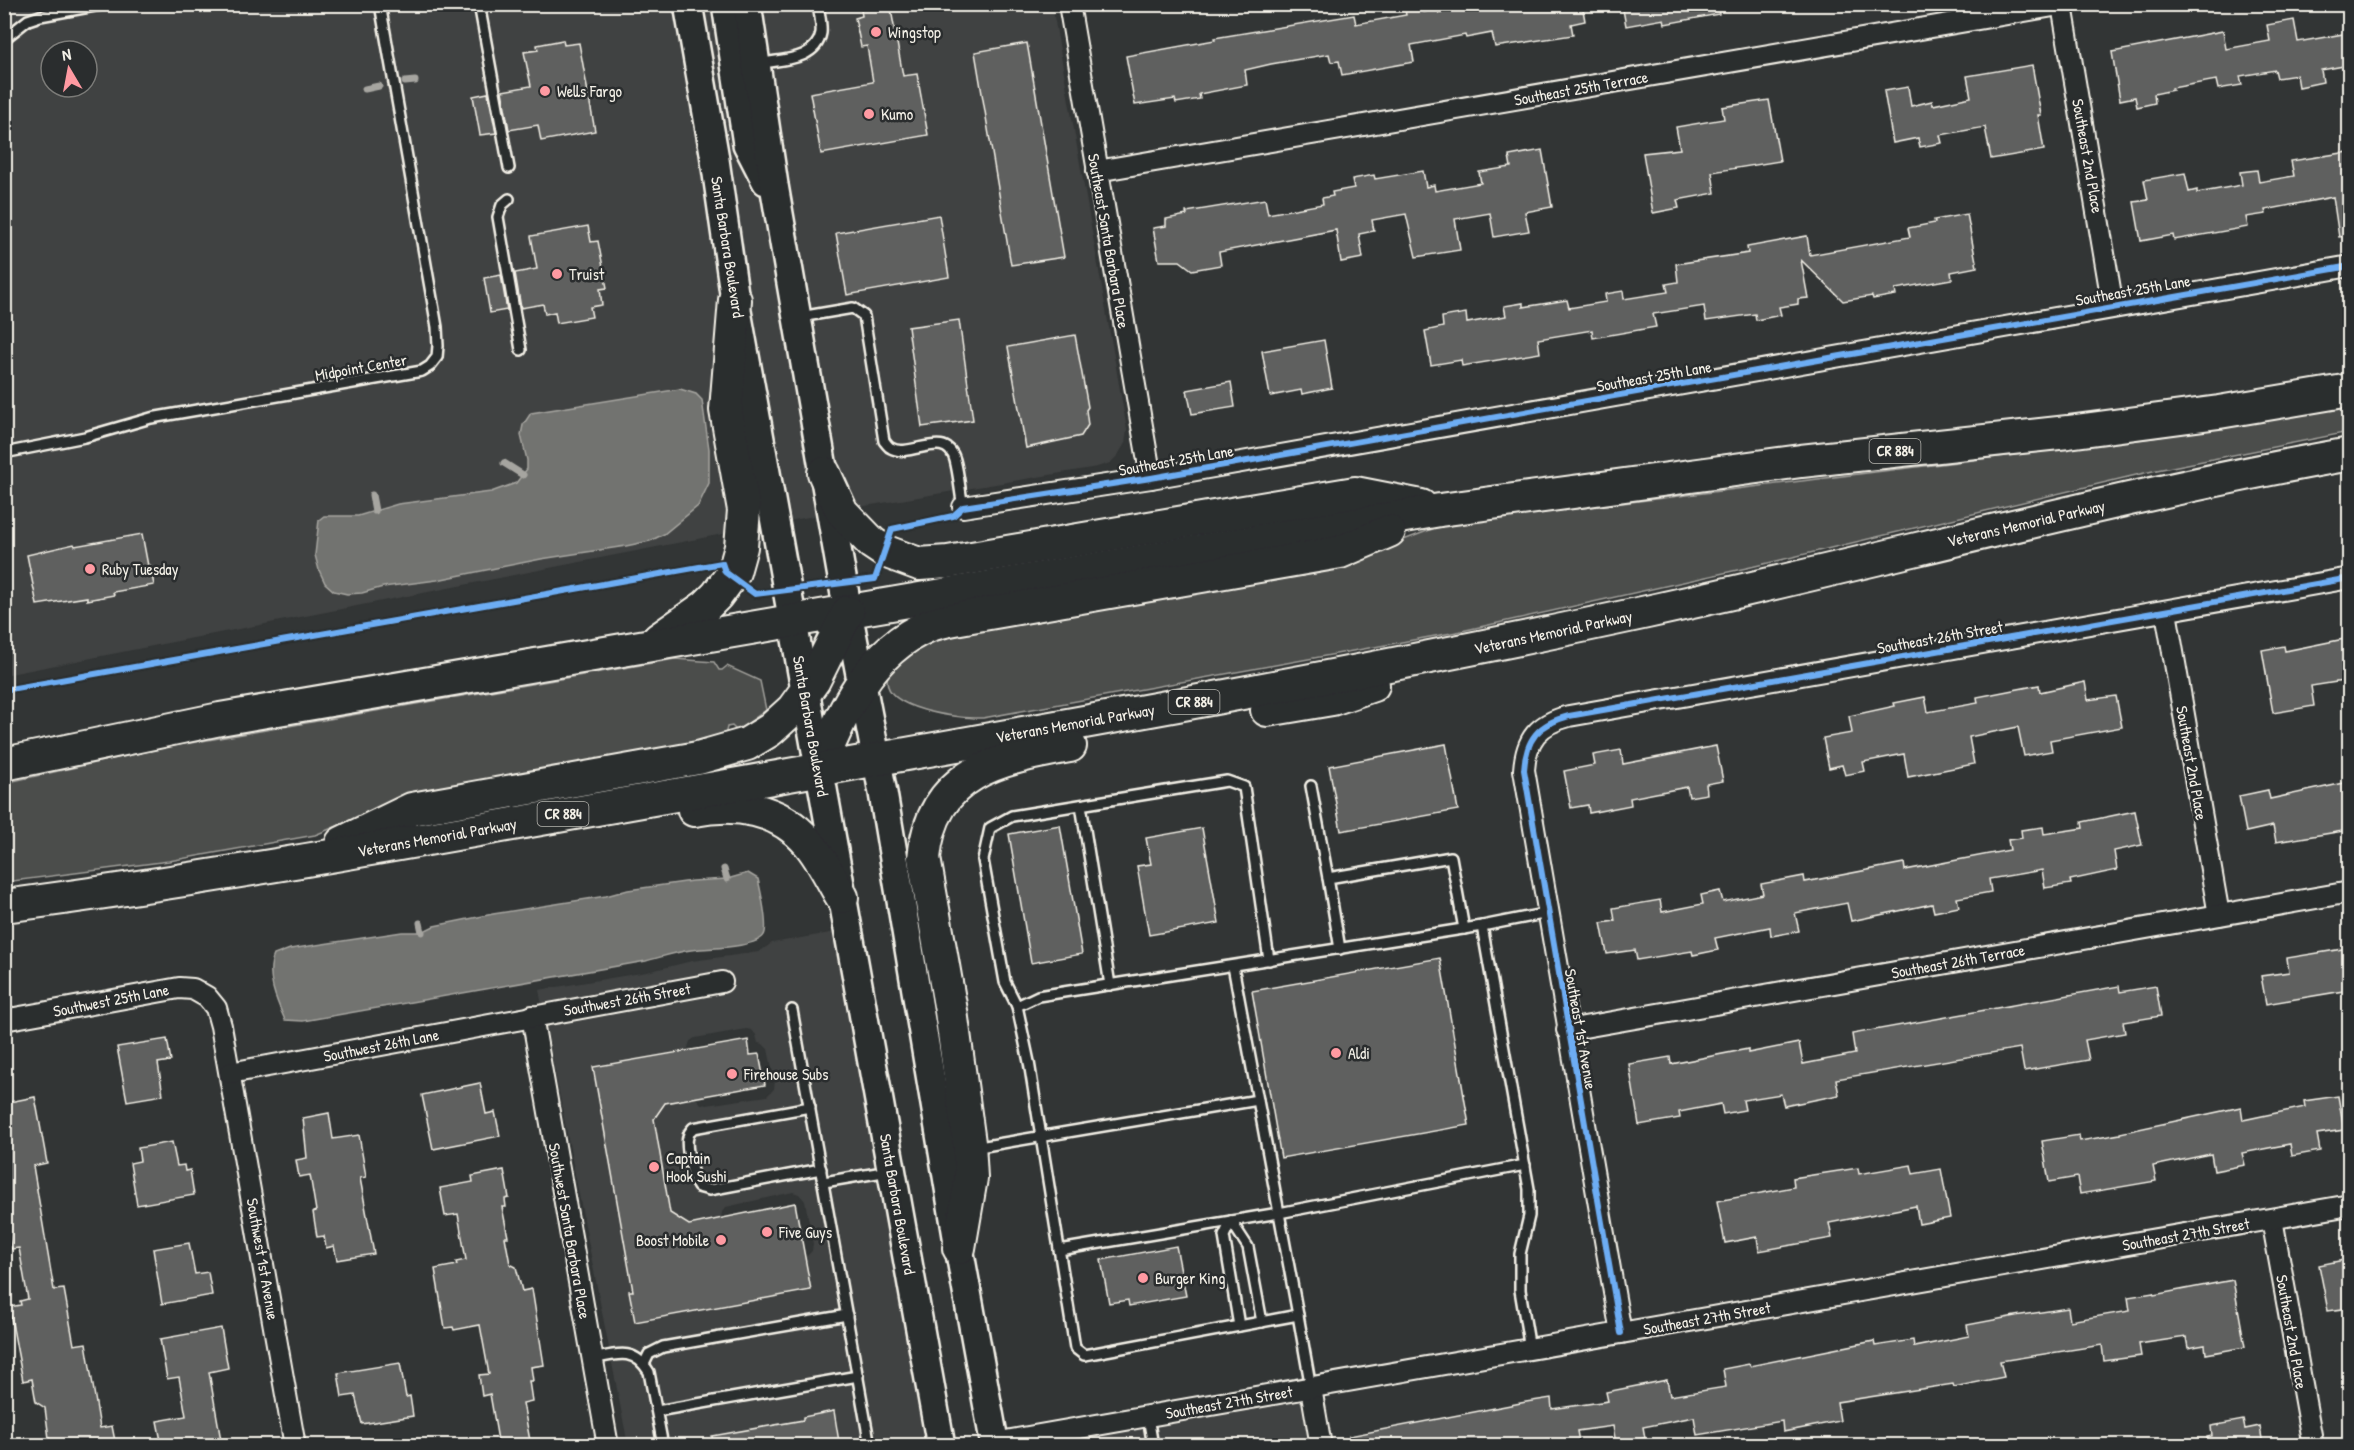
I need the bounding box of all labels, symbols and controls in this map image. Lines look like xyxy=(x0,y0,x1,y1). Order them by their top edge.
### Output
place label: Wingstop xyxy=(888,21,941,43)
marker: Wingstop xyxy=(869,25,883,39)
north arrow xyxy=(39,39,99,99)
text: N xyxy=(60,43,73,66)
street label: Southeast 25th Terrace xyxy=(1512,65,1650,111)
place label: Wells Fargo xyxy=(557,80,623,102)
marker: Wells Fargo xyxy=(538,84,552,98)
street label: Southeast 2nd Place xyxy=(2067,97,2109,216)
place label: Kumo xyxy=(881,103,914,125)
marker: Kumo xyxy=(862,107,876,121)
street label: Southeast Santa Barbara Place xyxy=(1083,152,1135,331)
street label: Santa Barbara Boulevard xyxy=(706,175,750,319)
place label: Truist xyxy=(569,263,605,285)
marker: Truist xyxy=(550,267,564,281)
street label: Southeast 25th Lane xyxy=(2074,269,2193,311)
street label: Midpoint Center xyxy=(313,348,409,386)
street label: Southeast 25th Lane xyxy=(1595,355,1714,397)
street label: Southeast 25th Lane xyxy=(1117,439,1236,481)
road number: CR 884 xyxy=(1870,439,1920,463)
street label: Veterans Memorial Parkway xyxy=(1945,494,2107,552)
place label: Ruby Tuesday xyxy=(102,558,179,580)
marker: Ruby Tuesday xyxy=(83,562,97,576)
street label: Veterans Memorial Parkway xyxy=(1472,604,1634,660)
street label: Southeast 26th Street xyxy=(1875,615,2005,659)
street label: Santa Barbara Boulevard xyxy=(788,654,834,798)
road number: CR 884 xyxy=(1168,690,1220,714)
street label: Veterans Memorial Parkway xyxy=(994,698,1156,748)
street label: Southeast 2nd Place xyxy=(2171,704,2213,823)
road number: CR 884 xyxy=(538,802,588,826)
street label: Veterans Memorial Parkway xyxy=(356,812,518,862)
street label: Southeast 26th Terrace xyxy=(1890,938,2027,984)
street label: Southeast 1st Avenue xyxy=(1560,967,1603,1092)
street label: Southwest 26th Street xyxy=(562,977,693,1021)
street label: Southwest 25th Lane xyxy=(51,978,171,1022)
street label: Southwest 26th Lane xyxy=(321,1023,441,1067)
place label: Aldi xyxy=(1348,1042,1370,1064)
marker: Aldi xyxy=(1329,1046,1343,1060)
place label: Firehouse Subs xyxy=(743,1063,828,1085)
marker: Firehouse Subs xyxy=(725,1067,739,1081)
street label: Santa Barbara Boulevard xyxy=(875,1132,921,1276)
street label: Southwest Santa Barbara Place xyxy=(544,1141,596,1321)
place label: Captain Hook Sushi xyxy=(666,1147,727,1187)
marker: Captain Hook Sushi xyxy=(647,1160,661,1174)
street label: Southwest 1st Avenue xyxy=(241,1196,285,1322)
street label: Southeast 27th Street xyxy=(2121,1212,2252,1256)
place label: Five Guys xyxy=(778,1221,832,1243)
marker: Five Guys xyxy=(760,1225,774,1239)
place label: Boost Mobile xyxy=(636,1229,710,1251)
marker: Boost Mobile xyxy=(714,1233,728,1247)
place label: Burger King xyxy=(1155,1267,1225,1289)
marker: Burger King xyxy=(1136,1271,1150,1285)
street label: Southeast 2nd Place xyxy=(2271,1273,2313,1392)
street label: Southeast 27th Street xyxy=(1642,1296,1773,1340)
street label: Southeast 27th Street xyxy=(1164,1380,1295,1424)

